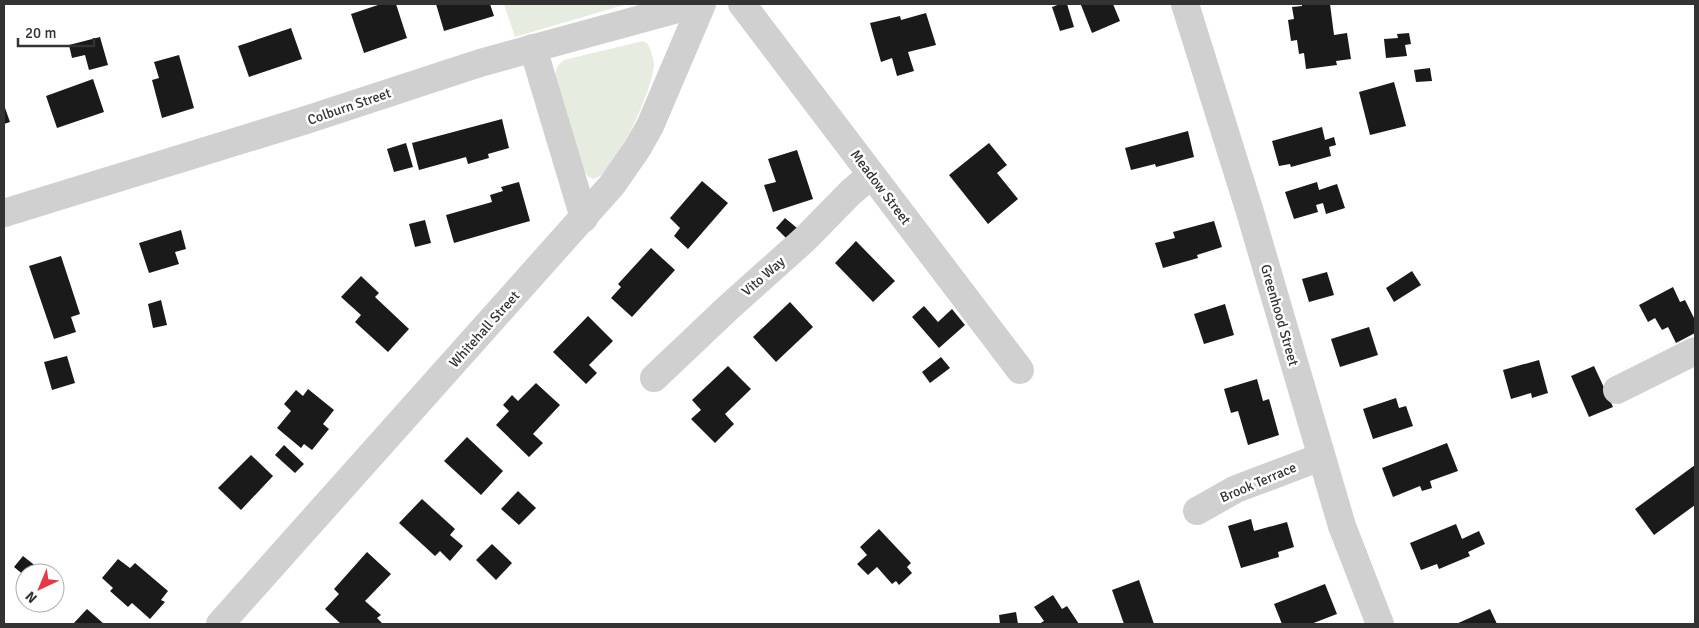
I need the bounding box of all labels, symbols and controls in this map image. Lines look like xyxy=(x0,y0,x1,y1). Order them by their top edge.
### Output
scale bar xyxy=(18,15,94,47)
text: 20 m xyxy=(25,24,56,42)
street label: Colburn Street xyxy=(305,84,393,129)
street label: Meadow Street xyxy=(847,146,914,228)
street label: Vito Way xyxy=(738,253,789,300)
street label: Greenhood Street xyxy=(1257,262,1302,368)
street label: Whitehall Street xyxy=(445,287,523,371)
street label: Brook Terrace xyxy=(1217,459,1299,506)
north arrow xyxy=(15,563,65,613)
text: N xyxy=(22,587,41,606)

